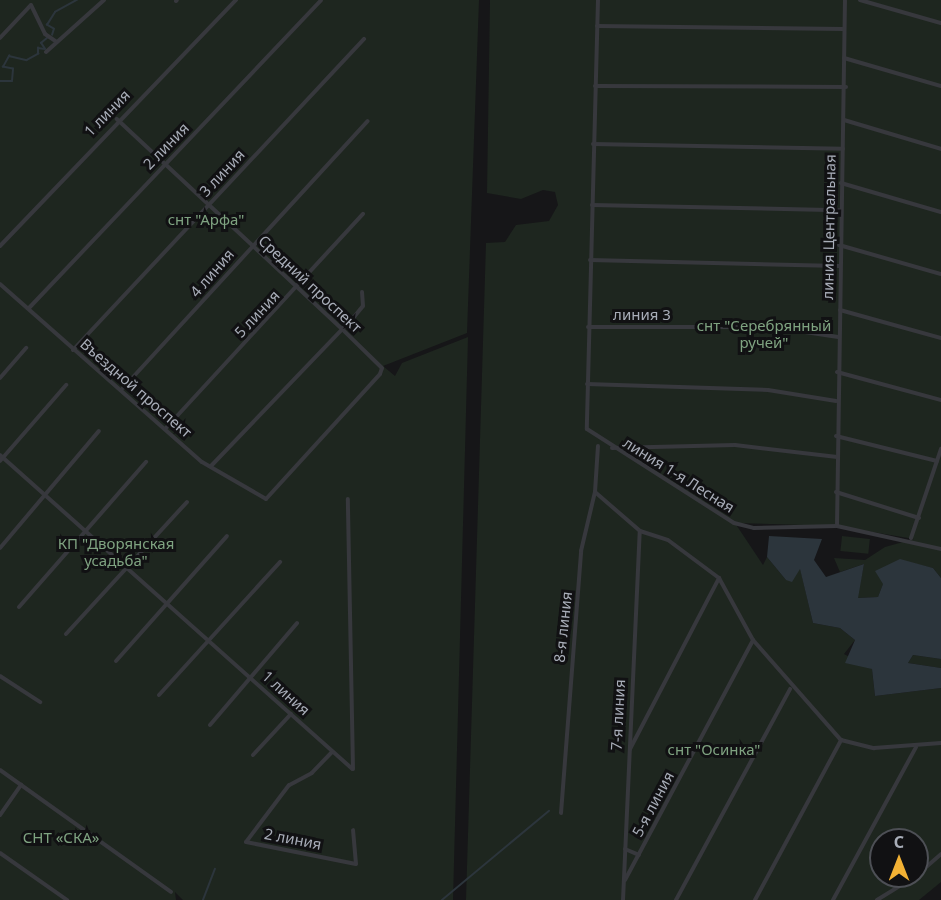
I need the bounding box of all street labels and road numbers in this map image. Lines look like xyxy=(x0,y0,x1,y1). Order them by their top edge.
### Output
street label: 1 линия xyxy=(80,86,134,140)
street label: 2 линия xyxy=(139,119,193,173)
street label: 3 линия xyxy=(196,146,248,200)
street label: линия Центральная xyxy=(819,154,839,300)
street label: Средний проспект xyxy=(255,232,365,336)
street label: 4 линия xyxy=(186,245,238,301)
street label: 5 линия xyxy=(231,287,283,341)
street label: линия 3 xyxy=(613,306,671,324)
street label: Въездной проспект xyxy=(77,335,195,441)
street label: линия 1-я Лесная xyxy=(620,434,738,516)
street label: 8-я линия xyxy=(550,591,576,663)
street label: 1 линия xyxy=(259,667,313,719)
street label: 7-я линия xyxy=(607,679,629,751)
street label: 5-я линия xyxy=(628,768,678,840)
street label: 2 линия xyxy=(263,825,323,853)

